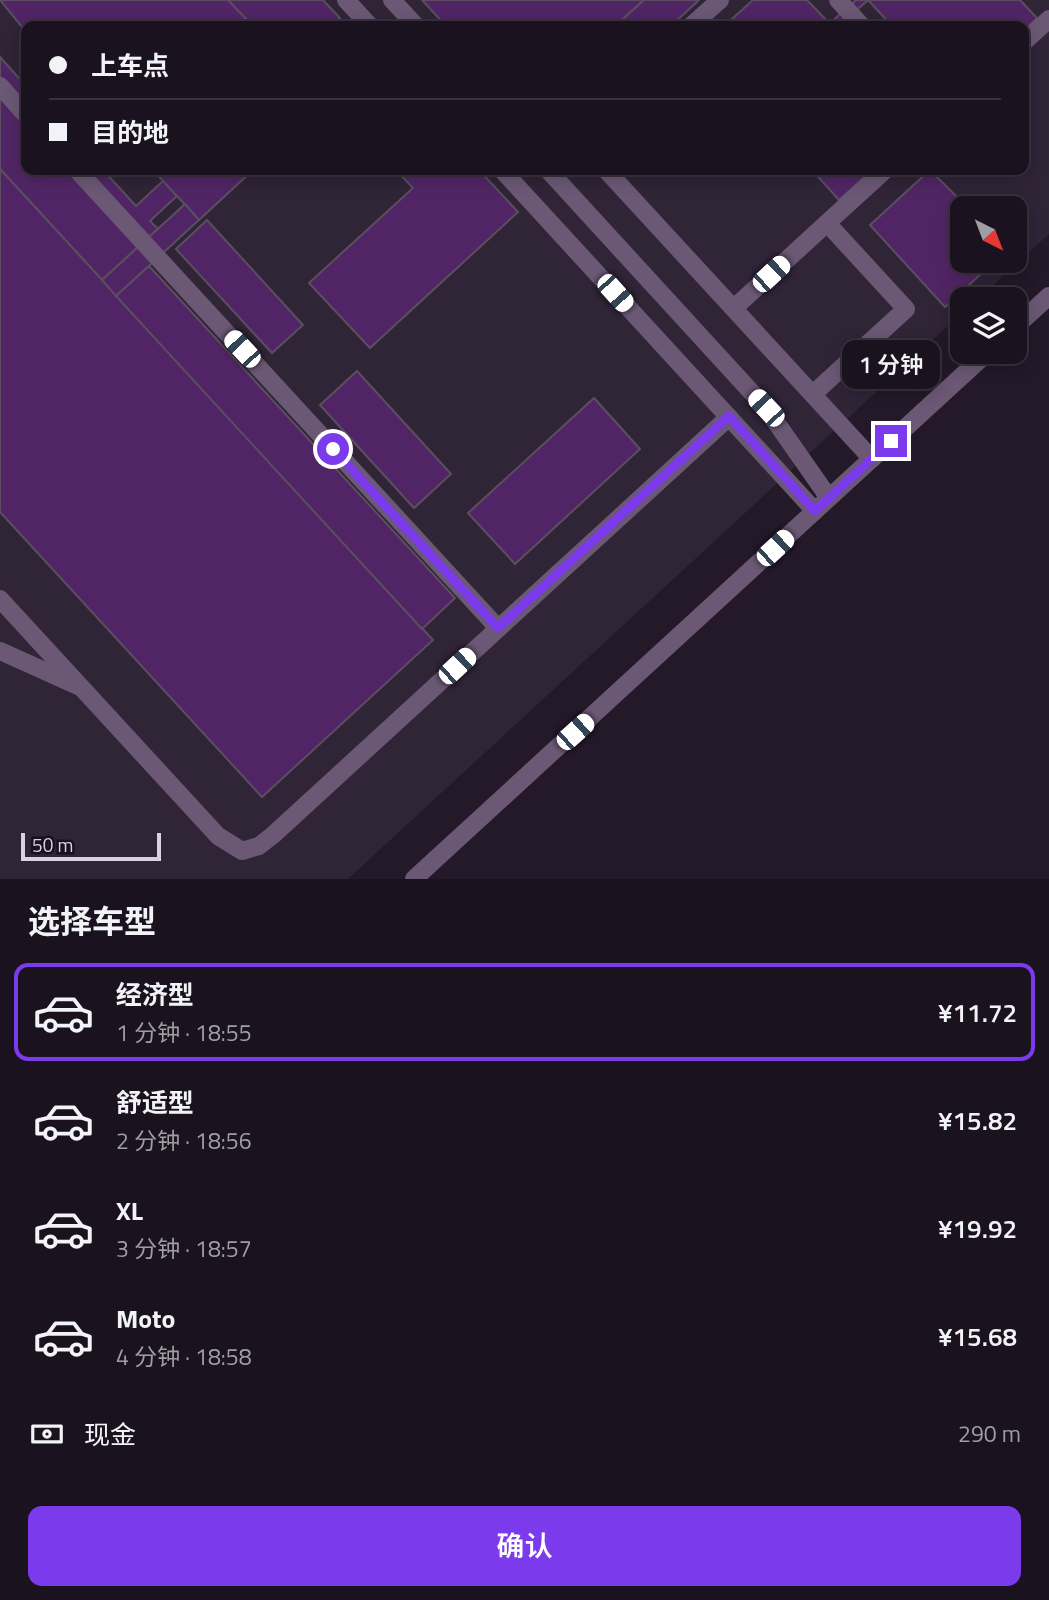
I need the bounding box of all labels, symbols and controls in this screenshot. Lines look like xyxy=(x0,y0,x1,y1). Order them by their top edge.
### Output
text: 上车点 xyxy=(91,46,169,85)
text: 目的地 xyxy=(91,113,169,152)
north arrow xyxy=(950,196,1027,273)
map controls xyxy=(950,196,1027,364)
car xyxy=(749,252,794,296)
car xyxy=(594,270,637,316)
button: layers xyxy=(950,287,1027,364)
car xyxy=(220,326,265,372)
callout: 1 分钟 xyxy=(842,340,940,388)
text: 1 分钟 xyxy=(859,347,923,382)
car xyxy=(744,385,789,431)
route end xyxy=(875,425,907,457)
route start xyxy=(317,433,349,465)
car xyxy=(753,526,798,570)
car xyxy=(435,644,480,688)
car xyxy=(553,710,598,754)
scale bar xyxy=(21,830,161,862)
text: 50 m xyxy=(32,830,73,859)
text: 选择车型 xyxy=(28,897,156,945)
text: 经济型 xyxy=(116,975,194,1014)
icon: car xyxy=(32,981,95,1044)
text: ¥11.72 xyxy=(938,993,1017,1032)
text: 1 分钟 · 18:55 xyxy=(116,1015,252,1050)
text: 舒适型 xyxy=(116,1083,194,1122)
icon: car xyxy=(32,1089,95,1152)
text: ¥15.82 xyxy=(938,1101,1017,1140)
text: 2 分钟 · 18:56 xyxy=(116,1123,252,1158)
text: XL xyxy=(116,1191,143,1230)
icon: car xyxy=(32,1197,95,1260)
text: ¥19.92 xyxy=(938,1209,1017,1248)
text: 3 分钟 · 18:57 xyxy=(116,1231,252,1266)
text: Moto xyxy=(116,1299,175,1338)
icon: car xyxy=(32,1305,95,1368)
text: ¥15.68 xyxy=(938,1317,1017,1356)
text: 4 分钟 · 18:58 xyxy=(116,1339,252,1374)
icon: cash xyxy=(28,1415,66,1453)
text: 现金 xyxy=(84,1415,136,1454)
text: 290 m xyxy=(958,1416,1021,1451)
button: 确认 xyxy=(28,1506,1021,1586)

